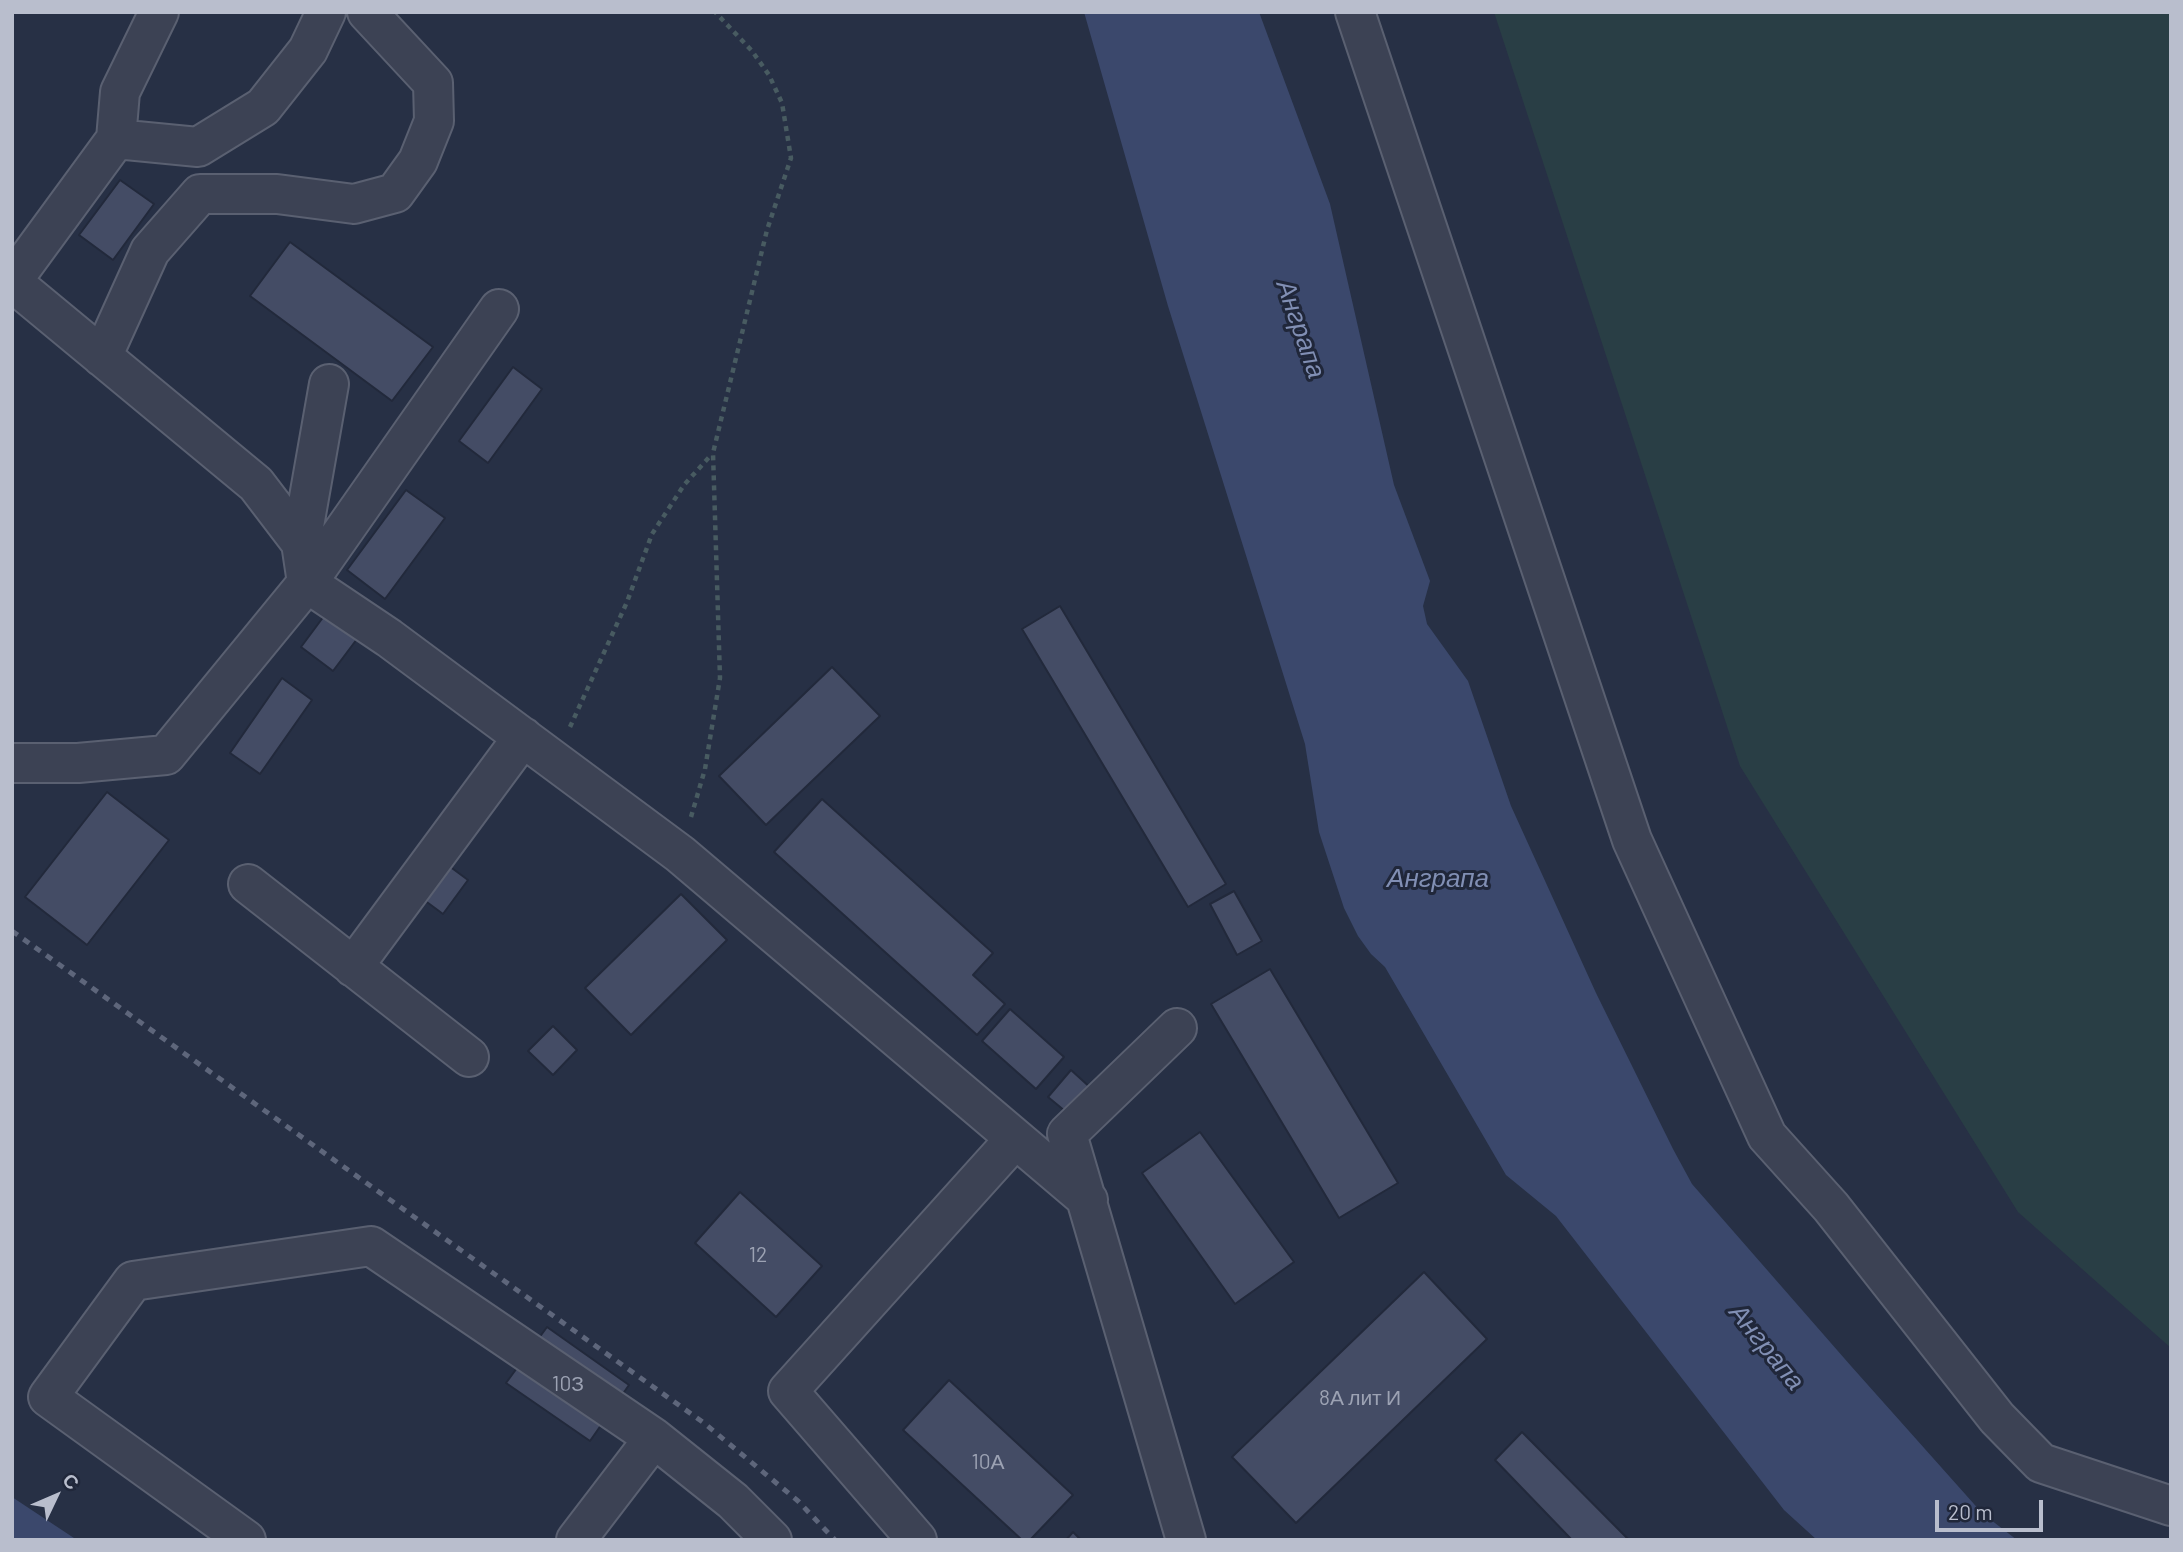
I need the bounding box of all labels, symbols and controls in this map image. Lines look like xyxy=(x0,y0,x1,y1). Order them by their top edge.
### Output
water label: Анграпа xyxy=(1270,276,1332,382)
water label: Анграпа xyxy=(1387,862,1489,894)
house number: 12 xyxy=(749,1242,767,1268)
water label: Анграпа xyxy=(1723,1298,1811,1396)
house number: 10З xyxy=(552,1371,584,1397)
house number: 8А лит И xyxy=(1319,1385,1401,1411)
house number: 10А xyxy=(971,1449,1005,1475)
north arrow xyxy=(21,1461,91,1531)
text: С xyxy=(58,1468,85,1494)
scale bar xyxy=(1938,1486,2046,1530)
text: 20 m xyxy=(1948,1499,1993,1524)

